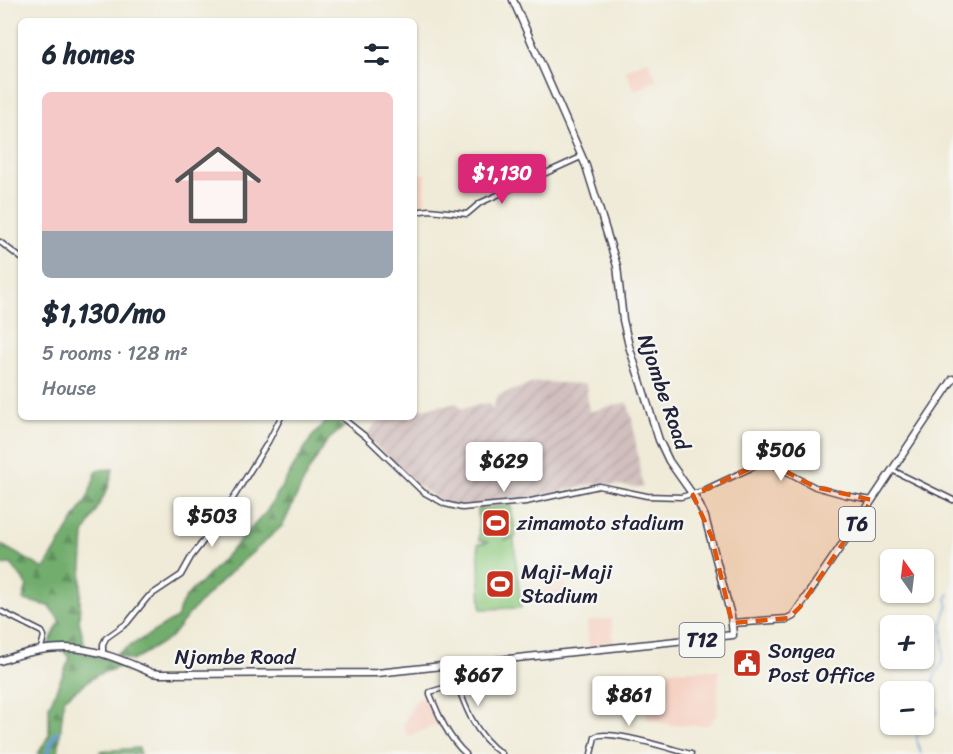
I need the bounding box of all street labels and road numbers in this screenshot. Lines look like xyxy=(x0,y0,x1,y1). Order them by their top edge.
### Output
street label: Njombe Road xyxy=(626,329,702,457)
road number: T6 xyxy=(839,507,875,541)
road number: T12 xyxy=(680,623,724,657)
street label: Njombe Road xyxy=(175,638,297,676)

